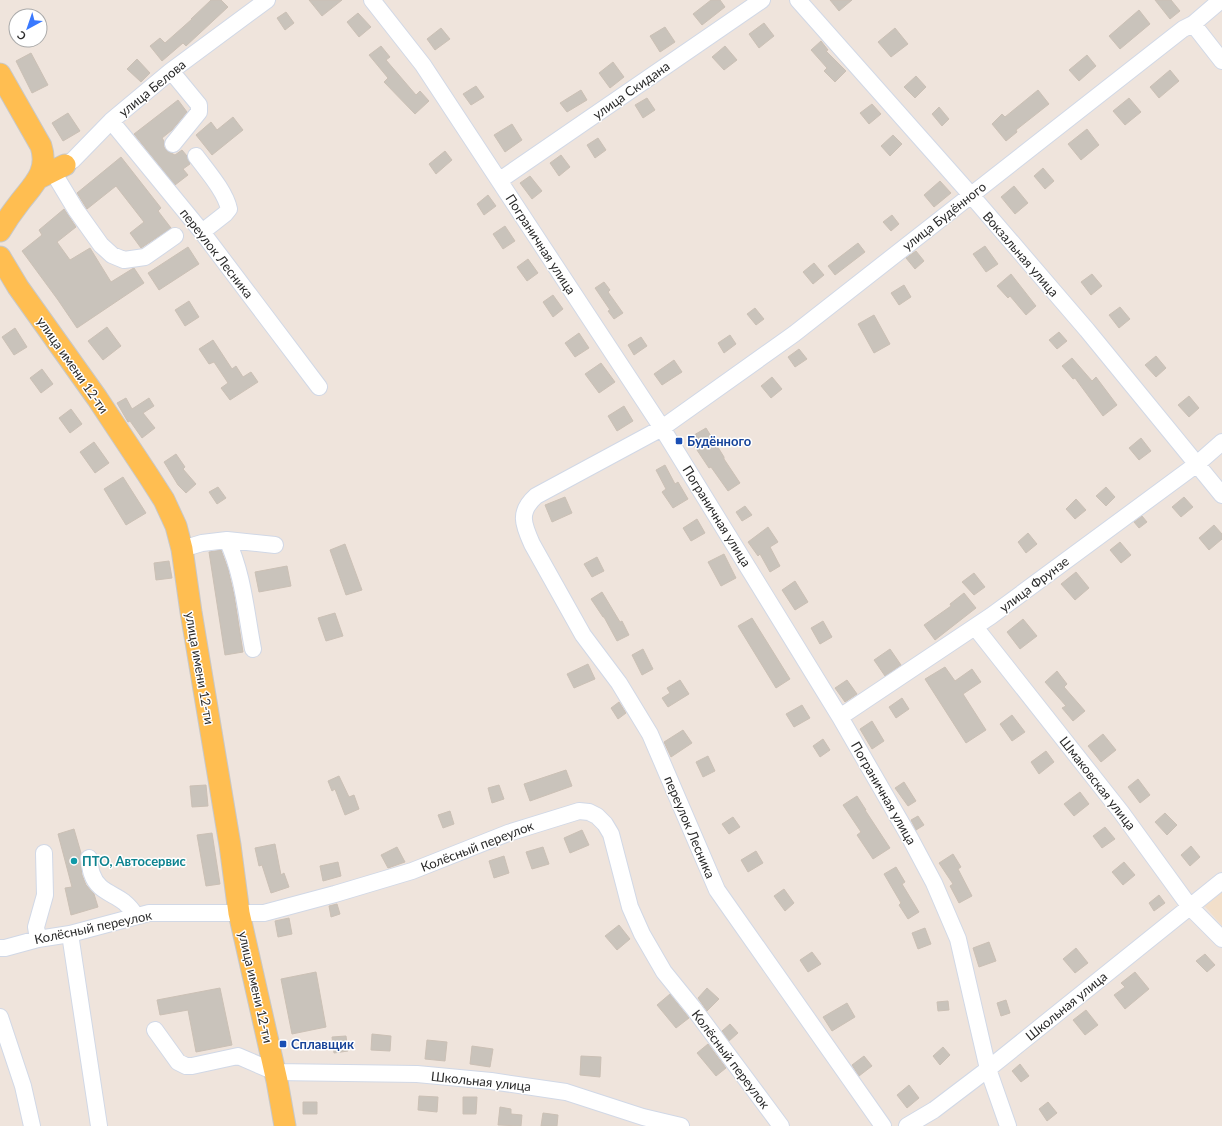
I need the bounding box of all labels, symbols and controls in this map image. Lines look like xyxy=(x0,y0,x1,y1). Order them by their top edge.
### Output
north arrow xyxy=(8,8,48,48)
text: С xyxy=(14,28,28,43)
street label: улица Белова xyxy=(115,56,189,120)
street label: улица Скидана xyxy=(590,58,672,122)
street label: улица Будённого xyxy=(899,178,989,254)
street label: Пограничная улица xyxy=(503,191,579,297)
street label: переулок Лесника xyxy=(177,205,257,301)
street label: Вокзальная улица xyxy=(980,208,1062,300)
street label: улица имени 12-ти xyxy=(34,314,112,416)
place label: Будённого xyxy=(687,433,752,449)
marker: Будённого xyxy=(674,436,684,446)
street label: Пограничная улица xyxy=(679,462,755,570)
street label: улица Фрунзе xyxy=(996,553,1072,615)
street label: улица имени 12-ти xyxy=(182,610,218,726)
street label: Шмаковская улица xyxy=(1056,733,1140,833)
street label: Пограничная улица xyxy=(848,739,920,847)
street label: переулок Лесника xyxy=(661,773,719,881)
street label: Колёсный переулок xyxy=(418,817,536,875)
place label: ПТО, Автосервис xyxy=(82,853,187,869)
marker: ПТО, Автосервис xyxy=(69,856,79,866)
street label: Колёсный переулок xyxy=(33,907,153,947)
street label: улица имени 12-ти xyxy=(235,930,277,1044)
street label: Школьная улица xyxy=(1022,968,1110,1044)
street label: Колёсный переулок xyxy=(689,1006,774,1112)
place label: Сплавщик xyxy=(291,1036,354,1052)
marker: Сплавщик xyxy=(278,1039,288,1049)
street label: Школьная улица xyxy=(430,1068,532,1094)

